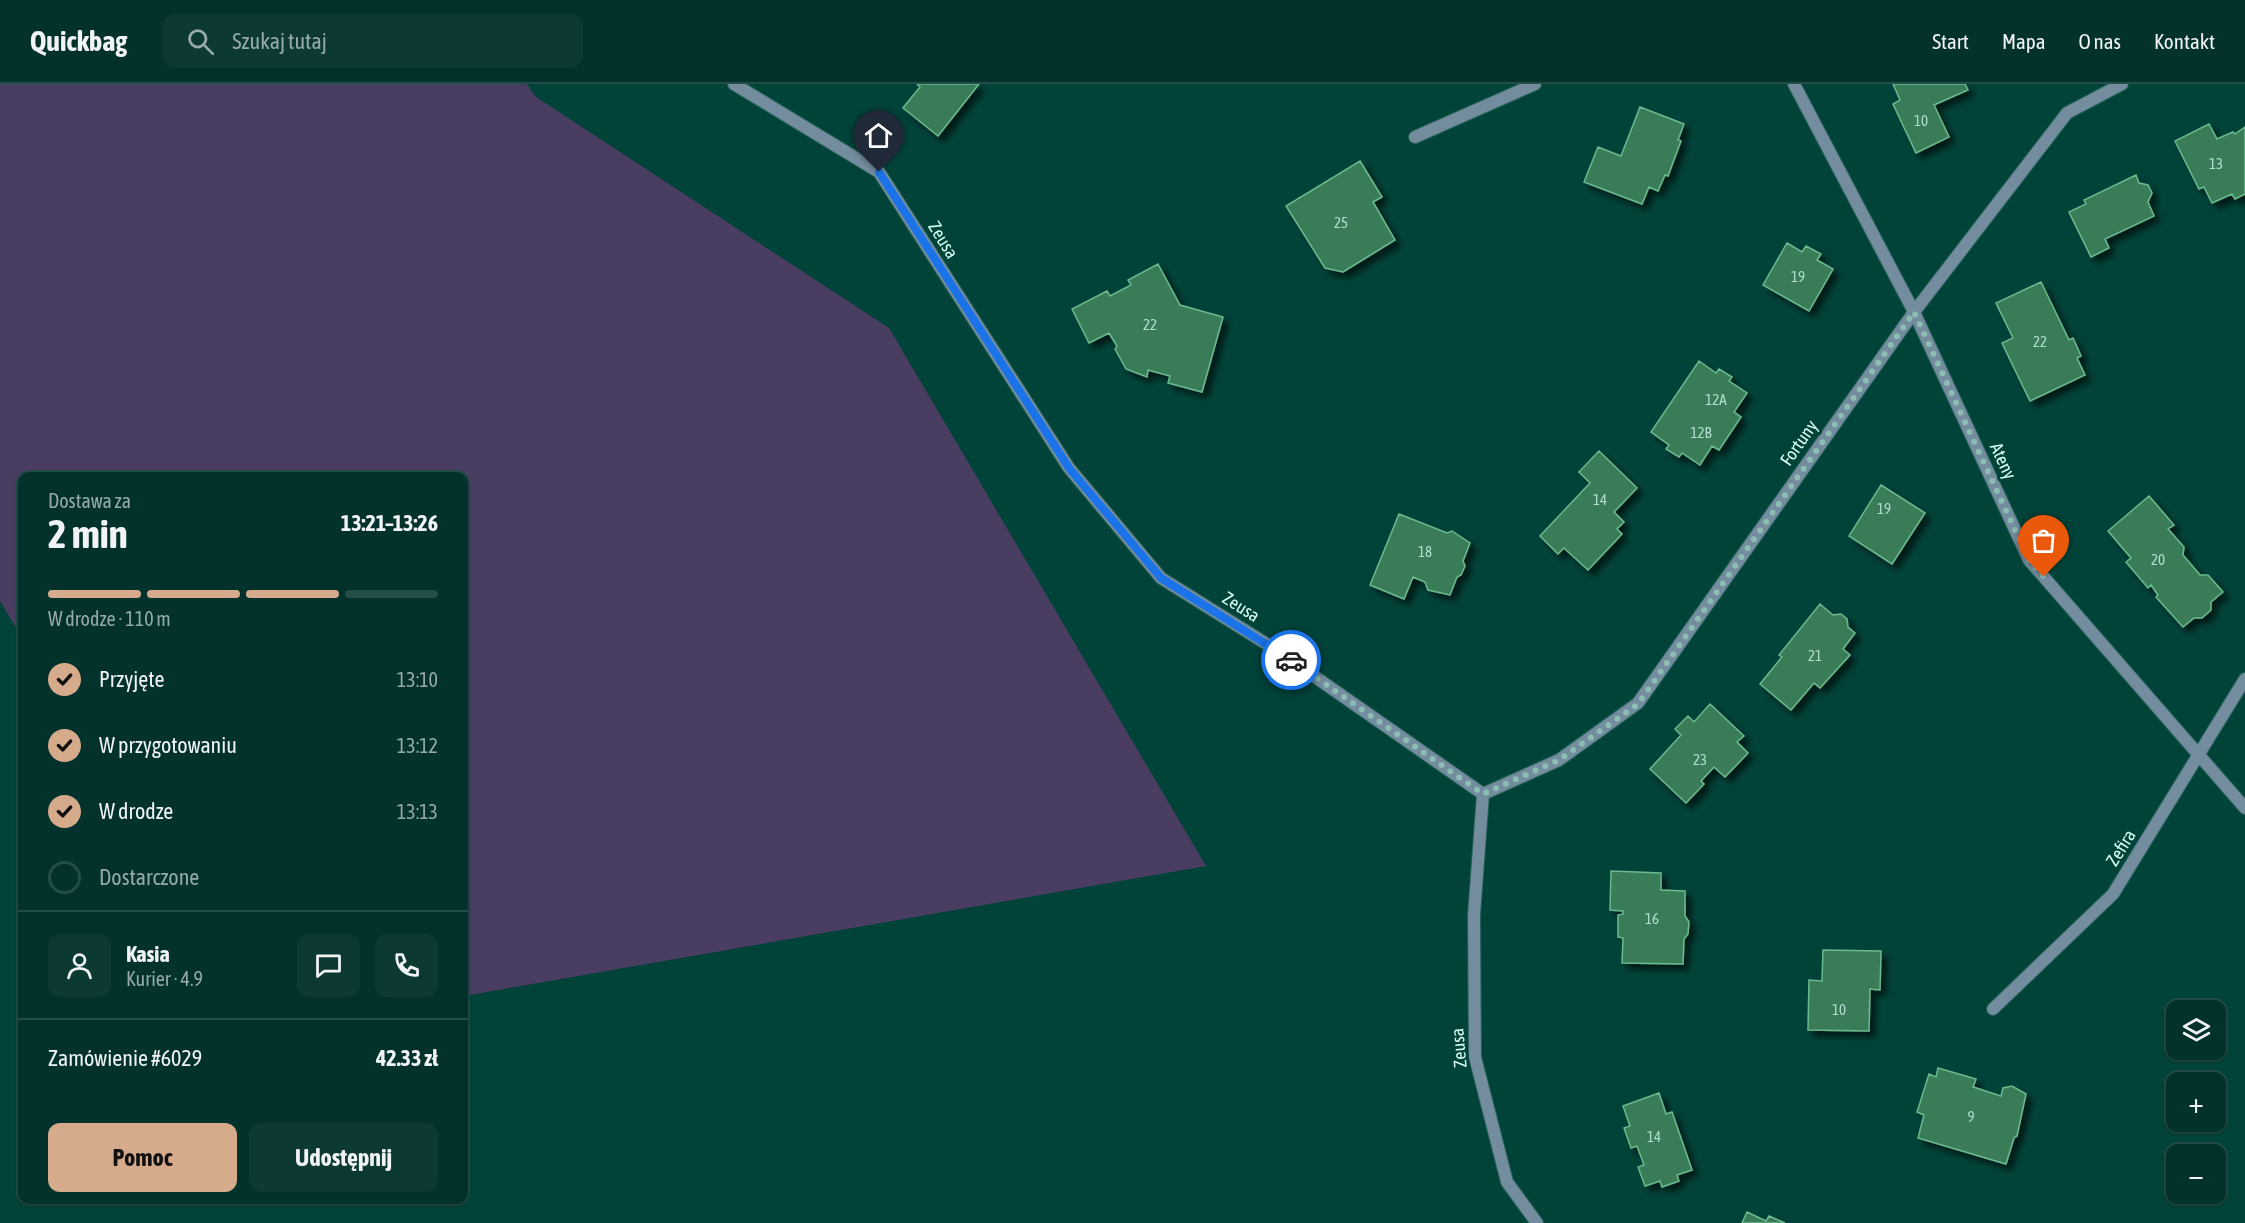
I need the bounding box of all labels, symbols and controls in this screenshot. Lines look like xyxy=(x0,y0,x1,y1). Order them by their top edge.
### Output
search box xyxy=(163,14,583,68)
text: Quickbag xyxy=(30,25,127,57)
icon: search xyxy=(184,25,217,58)
text: Szukaj tutaj xyxy=(232,28,327,54)
text: Start xyxy=(1932,29,1969,53)
text: Mapa xyxy=(2002,29,2045,53)
text: O nas xyxy=(2078,29,2121,53)
text: Kontakt xyxy=(2154,29,2215,53)
pin xyxy=(853,110,904,172)
house number: 10 xyxy=(1914,112,1928,129)
icon: home xyxy=(862,119,895,152)
house number: 13 xyxy=(2209,155,2223,172)
house number: 25 xyxy=(1334,214,1348,231)
street label: Zeusa xyxy=(924,217,963,262)
house number: 19 xyxy=(1791,268,1805,285)
house number: 22 xyxy=(1143,316,1157,333)
house number: 22 xyxy=(2033,333,2047,350)
house number: 12A xyxy=(1705,391,1727,408)
street label: Fortuny xyxy=(1776,416,1822,469)
house number: 12B xyxy=(1690,424,1712,441)
street label: Ateny xyxy=(1986,439,2021,483)
text: Dostawa za xyxy=(48,489,131,512)
house number: 14 xyxy=(1593,491,1607,508)
house number: 19 xyxy=(1877,500,1891,517)
text: 13:21–13:26 xyxy=(341,510,438,536)
text: 2 min xyxy=(48,512,128,556)
pin xyxy=(2018,515,2069,577)
icon: bag xyxy=(2027,524,2060,557)
house number: 18 xyxy=(1418,543,1432,560)
house number: 20 xyxy=(2151,551,2165,568)
street label: Zeusa xyxy=(1219,587,1264,626)
text: W drodze · 110 m xyxy=(48,607,171,630)
courier xyxy=(1261,630,1321,690)
icon: car xyxy=(1275,644,1308,677)
house number: 21 xyxy=(1808,647,1822,664)
icon: check xyxy=(48,663,81,696)
text: Przyjęte xyxy=(99,666,164,692)
text: 13:10 xyxy=(397,668,438,691)
icon: check xyxy=(48,729,81,762)
text: W przygotowaniu xyxy=(99,732,237,758)
text: 13:12 xyxy=(397,734,438,757)
house number: 23 xyxy=(1693,751,1707,768)
icon: check xyxy=(48,795,81,828)
text: W drodze xyxy=(99,798,173,824)
text: 13:13 xyxy=(397,800,438,823)
street label: Zefira xyxy=(2101,826,2140,870)
text: Dostarczone xyxy=(99,864,199,890)
house number: 16 xyxy=(1645,910,1659,927)
button: person xyxy=(48,934,111,997)
button: chat xyxy=(297,934,360,997)
button: phone xyxy=(375,934,438,997)
text: Kasia xyxy=(126,941,170,967)
text: Kurier · 4.9 xyxy=(126,967,203,990)
map controls xyxy=(2166,1000,2226,1204)
button: layers xyxy=(2166,1000,2226,1060)
house number: 10 xyxy=(1832,1001,1846,1018)
street label: Zeusa xyxy=(1446,1027,1471,1069)
text: Zamówienie #6029 xyxy=(48,1045,202,1071)
text: 42.33 zł xyxy=(376,1045,438,1071)
button: + xyxy=(2166,1072,2226,1132)
house number: 9 xyxy=(1967,1108,1975,1125)
button: Pomoc xyxy=(48,1123,237,1192)
button: Udostępnij xyxy=(249,1123,438,1192)
house number: 14 xyxy=(1647,1128,1661,1145)
button: − xyxy=(2166,1144,2226,1204)

